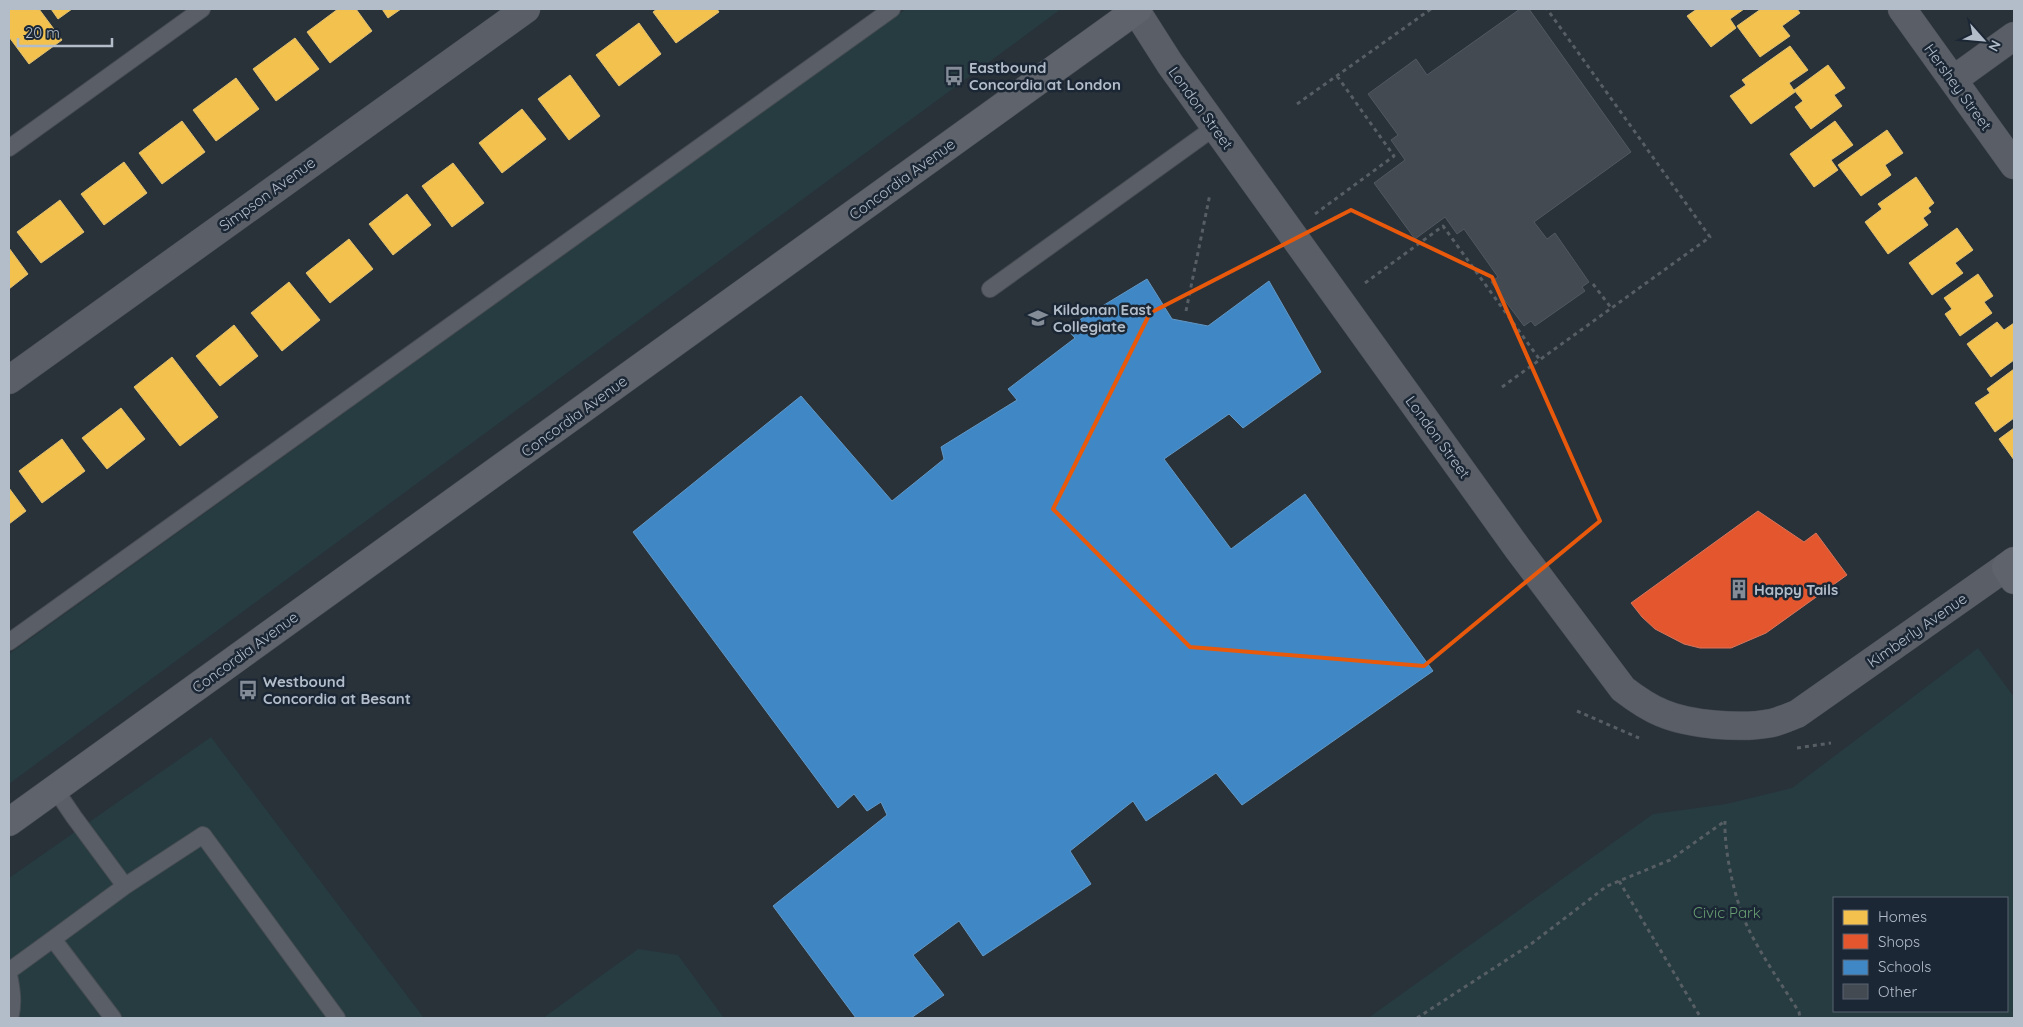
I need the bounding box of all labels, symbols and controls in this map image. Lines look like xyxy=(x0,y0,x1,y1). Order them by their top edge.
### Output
scale bar xyxy=(18,15,111,47)
north arrow xyxy=(1958,15,2008,65)
text: 20 m xyxy=(25,23,60,42)
text: N xyxy=(1984,37,2005,55)
street label: Hershey Street xyxy=(1920,40,1996,134)
place label: Eastbound Concordia at London xyxy=(969,58,1121,94)
street label: London Street xyxy=(1165,63,1237,153)
bus stop icon: Eastbound Concordia at London xyxy=(943,65,965,87)
street label: Concordia Avenue xyxy=(845,134,959,224)
street label: Simpson Avenue xyxy=(215,153,319,235)
place label: Kildonan East Collegiate xyxy=(1053,300,1152,336)
school or university icon: Kildonan East Collegiate xyxy=(1027,307,1049,329)
street label: Concordia Avenue xyxy=(517,371,631,461)
street label: London Street xyxy=(1402,392,1474,482)
building icon: Happy Tails xyxy=(1728,578,1750,600)
place label: Happy Tails xyxy=(1754,580,1838,599)
street label: Kimberly Avenue xyxy=(1863,589,1971,671)
street label: Concordia Avenue xyxy=(188,607,302,697)
place label: Westbound Concordia at Besant xyxy=(263,672,411,708)
bus stop icon: Westbound Concordia at Besant xyxy=(237,679,259,701)
legend xyxy=(1833,897,2008,1012)
park label: Civic Park xyxy=(1693,903,1761,922)
text: Homes xyxy=(1878,907,1927,926)
text: Shops xyxy=(1878,932,1920,951)
text: Schools xyxy=(1878,957,1931,976)
text: Other xyxy=(1878,982,1918,1001)

